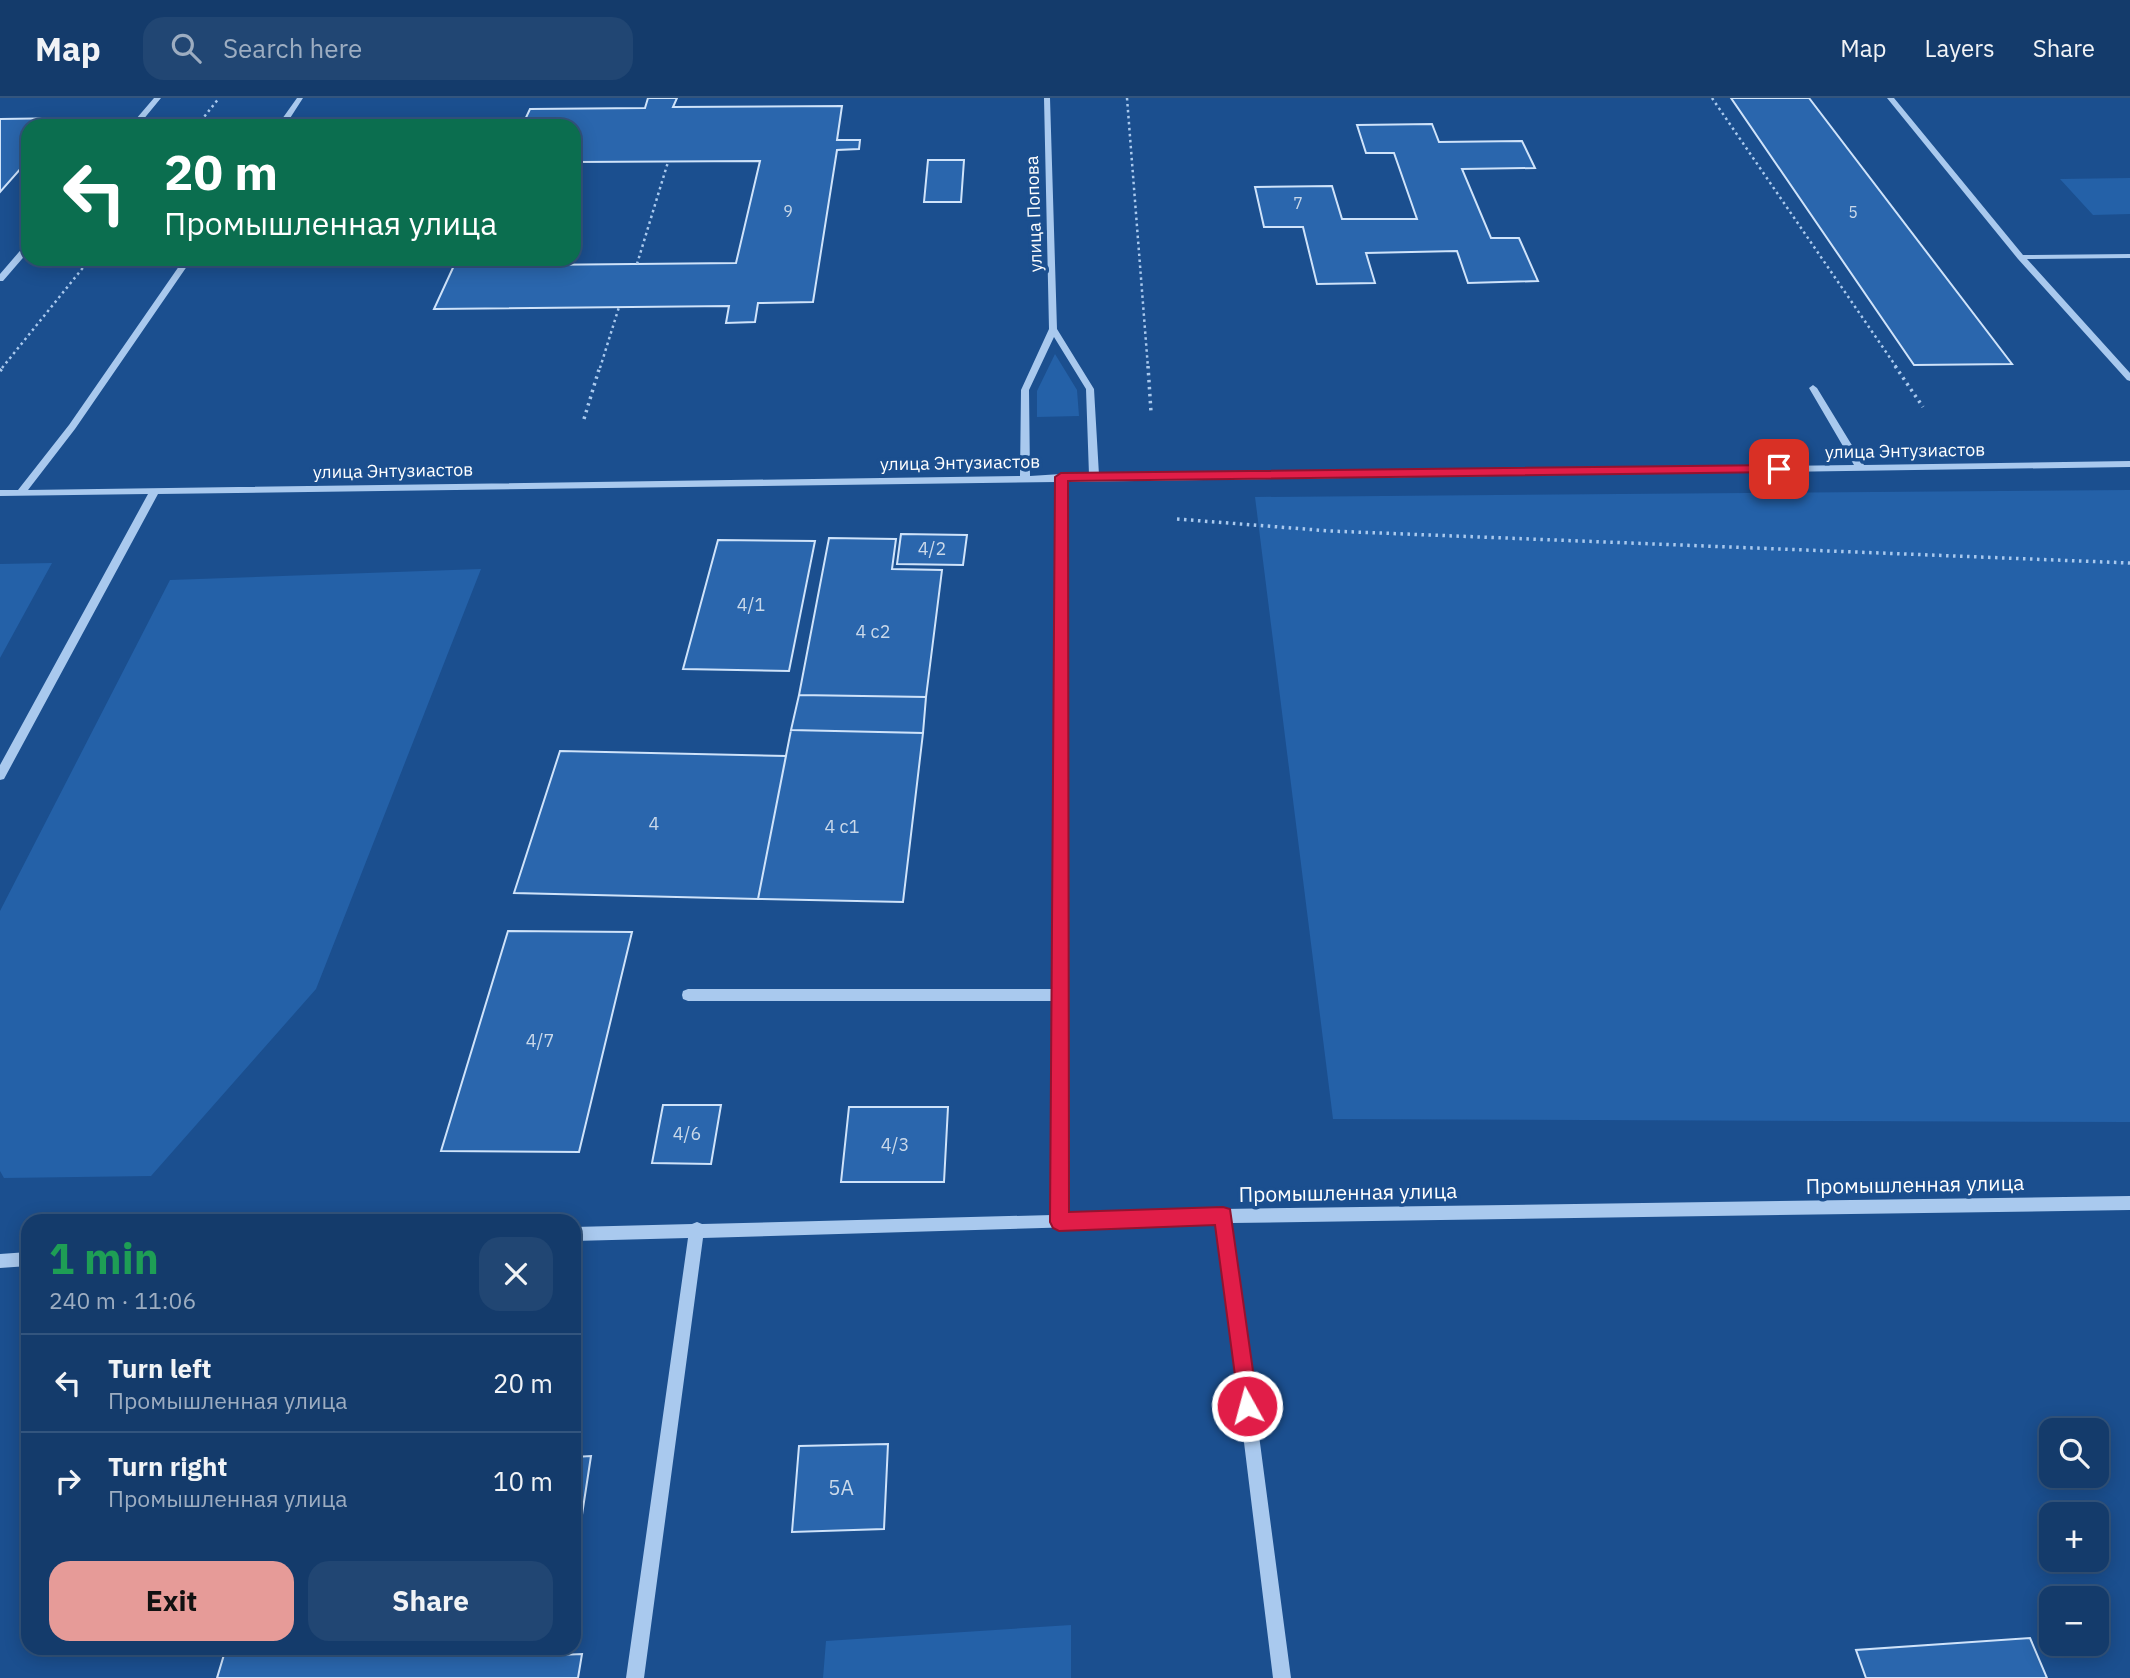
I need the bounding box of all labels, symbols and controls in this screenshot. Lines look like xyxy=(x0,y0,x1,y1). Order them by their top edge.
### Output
search box xyxy=(143,17,633,80)
text: Map xyxy=(35,27,101,70)
icon: search xyxy=(167,29,205,67)
text: Search here xyxy=(223,31,362,65)
text: Map xyxy=(1840,32,1887,64)
text: Layers xyxy=(1925,32,1995,64)
text: Share xyxy=(2033,32,2095,64)
text: 20 m xyxy=(164,140,278,203)
icon: left xyxy=(49,147,140,238)
street label: улица Попова xyxy=(1020,155,1047,273)
house number: 7 xyxy=(1293,193,1303,213)
house number: 9 xyxy=(783,201,793,221)
text: Промышленная улица xyxy=(164,202,497,244)
house number: 5 xyxy=(1848,202,1858,222)
street label: улица Энтузиастов xyxy=(1825,438,1985,463)
pin xyxy=(1749,439,1809,499)
street label: улица Энтузиастов xyxy=(880,450,1040,475)
icon: arrive xyxy=(1760,450,1798,488)
street label: улица Энтузиастов xyxy=(313,458,473,483)
house number: 4/2 xyxy=(918,537,946,560)
house number: 4/1 xyxy=(737,593,765,616)
house number: 4 с2 xyxy=(856,620,890,643)
house number: 4 xyxy=(649,812,660,835)
house number: 4 с1 xyxy=(825,815,859,838)
house number: 4/7 xyxy=(526,1029,554,1052)
house number: 4/6 xyxy=(673,1122,701,1145)
house number: 4/3 xyxy=(881,1133,909,1156)
street label: Промышленная улица xyxy=(1805,1168,2025,1200)
street label: Промышленная улица xyxy=(1238,1176,1458,1208)
text: 1 min xyxy=(49,1231,159,1286)
button: close xyxy=(479,1237,553,1311)
text: 240 m · 11:06 xyxy=(49,1285,196,1315)
text: Turn left xyxy=(108,1351,211,1385)
icon: left xyxy=(49,1364,87,1402)
text: 20 m xyxy=(493,1366,553,1400)
position arrow xyxy=(1210,1369,1284,1443)
text: Промышленная улица xyxy=(108,1385,348,1415)
map controls xyxy=(2039,1418,2109,1656)
button: search xyxy=(2039,1418,2109,1488)
text: Turn right xyxy=(108,1449,227,1483)
icon: right xyxy=(49,1462,87,1500)
text: 10 m xyxy=(493,1464,553,1498)
house number: 5А xyxy=(828,1473,854,1501)
text: Промышленная улица xyxy=(108,1483,348,1513)
button: + xyxy=(2039,1502,2109,1572)
button: Exit xyxy=(49,1561,294,1641)
button: Share xyxy=(308,1561,553,1641)
button: − xyxy=(2039,1586,2109,1656)

